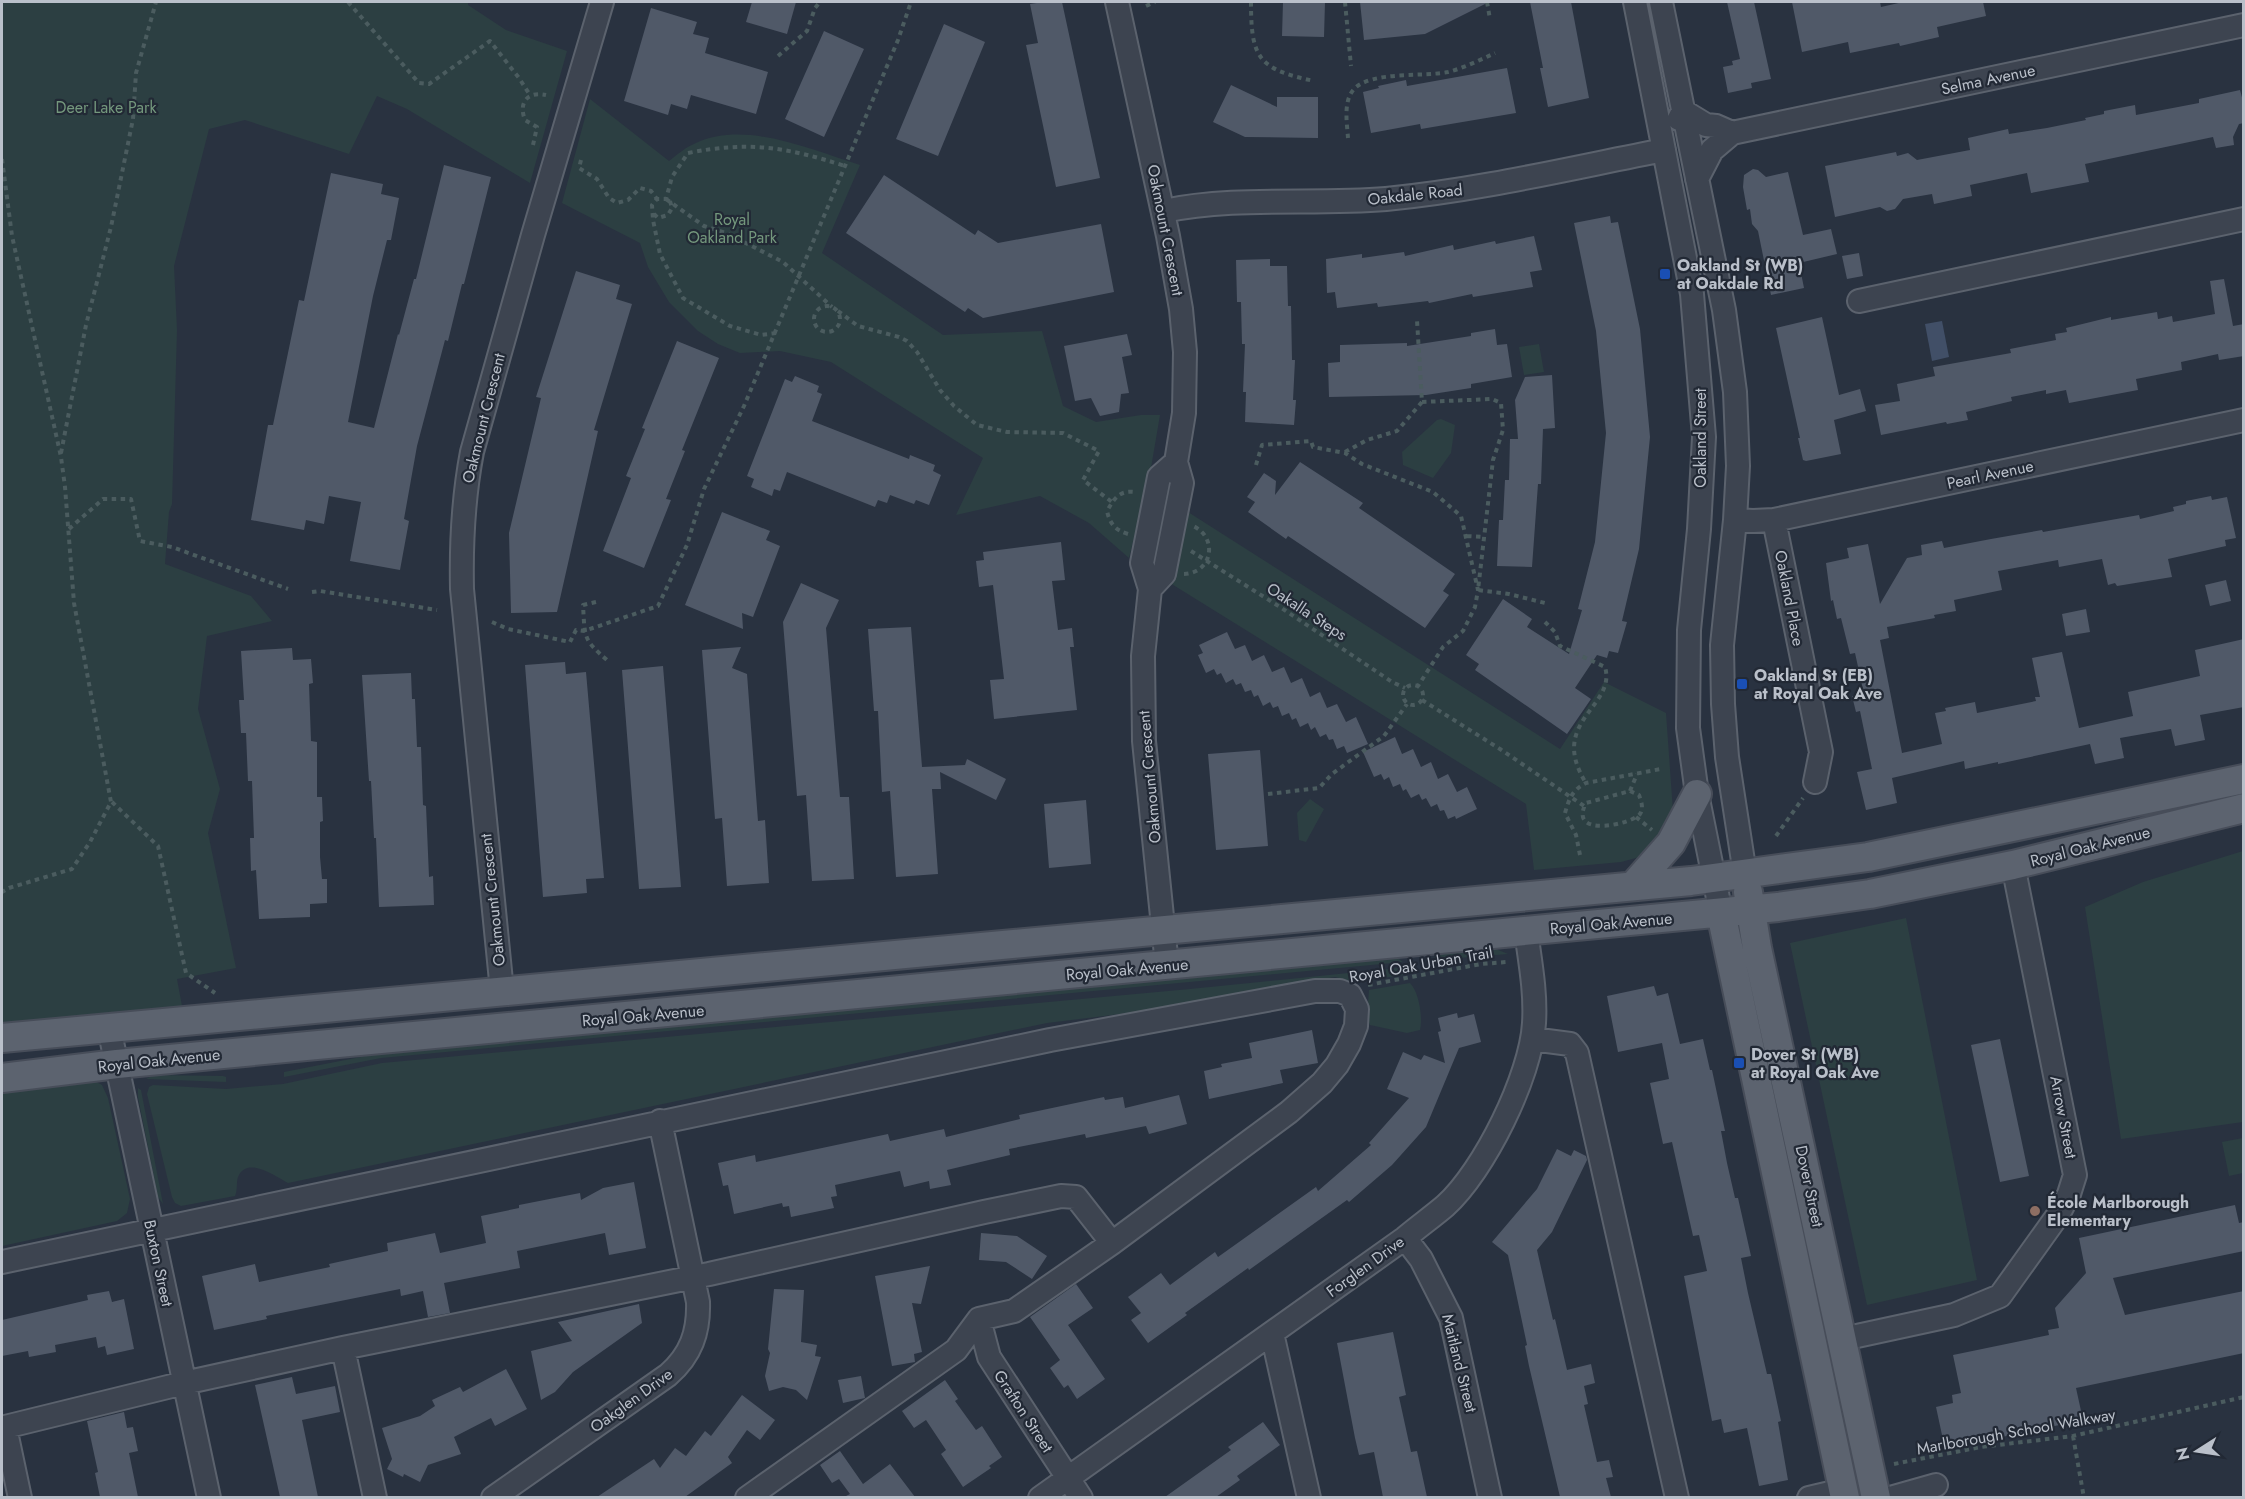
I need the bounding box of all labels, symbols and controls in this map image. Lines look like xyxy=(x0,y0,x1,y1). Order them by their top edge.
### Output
street label: Selma Avenue xyxy=(1939,58,2037,101)
park label: Deer Lake Park xyxy=(56,96,157,119)
street label: Oakmount Crescent xyxy=(1142,163,1190,298)
street label: Oakdale Road xyxy=(1366,178,1464,211)
park label: Royal Oakland Park xyxy=(687,208,778,249)
place label: Oakland St (WB) at Oakdale Rd xyxy=(1677,254,1803,295)
marker: Oakland St (WB) at Oakdale Rd xyxy=(1658,267,1672,281)
street label: Oakmount Crescent xyxy=(456,351,511,485)
street label: Oakland Street xyxy=(1689,388,1712,488)
street label: Pearl Avenue xyxy=(1945,454,2036,495)
street label: Oakland Place xyxy=(1769,548,1810,648)
street label: Oakalla Steps xyxy=(1262,577,1351,646)
place label: Oakland St (EB) at Royal Oak Ave xyxy=(1754,664,1882,705)
marker: Oakland St (EB) at Royal Oak Ave xyxy=(1735,677,1749,691)
street label: Oakmount Crescent xyxy=(1132,710,1167,844)
street label: Royal Oak Avenue xyxy=(2028,820,2152,872)
street label: Oakmount Crescent xyxy=(474,832,511,967)
street label: Royal Oak Avenue xyxy=(1549,907,1673,940)
street label: Royal Oak Urban Trail xyxy=(1347,941,1495,988)
street label: Royal Oak Avenue xyxy=(1065,953,1189,986)
street label: Royal Oak Avenue xyxy=(581,999,705,1032)
street label: Royal Oak Avenue xyxy=(97,1043,221,1078)
place label: Dover St (WB) at Royal Oak Ave xyxy=(1751,1043,1879,1084)
marker: Dover St (WB) at Royal Oak Ave xyxy=(1732,1056,1746,1070)
street label: Arrow Street xyxy=(2044,1074,2083,1160)
street label: Dover Street xyxy=(1790,1143,1829,1229)
place label: École Marlborough Elementary xyxy=(2047,1191,2189,1232)
marker: École Marlborough Elementary xyxy=(2028,1204,2042,1218)
street label: Buxton Street xyxy=(138,1218,179,1309)
street label: Forglen Drive xyxy=(1322,1230,1409,1303)
street label: Maitland Street xyxy=(1436,1312,1483,1415)
street label: Oakglen Drive xyxy=(585,1363,677,1438)
street label: Grafton Street xyxy=(988,1366,1059,1457)
street label: Marlborough School Walkway xyxy=(1915,1402,2118,1460)
north arrow xyxy=(2167,1421,2227,1481)
text: N xyxy=(2170,1445,2195,1463)

